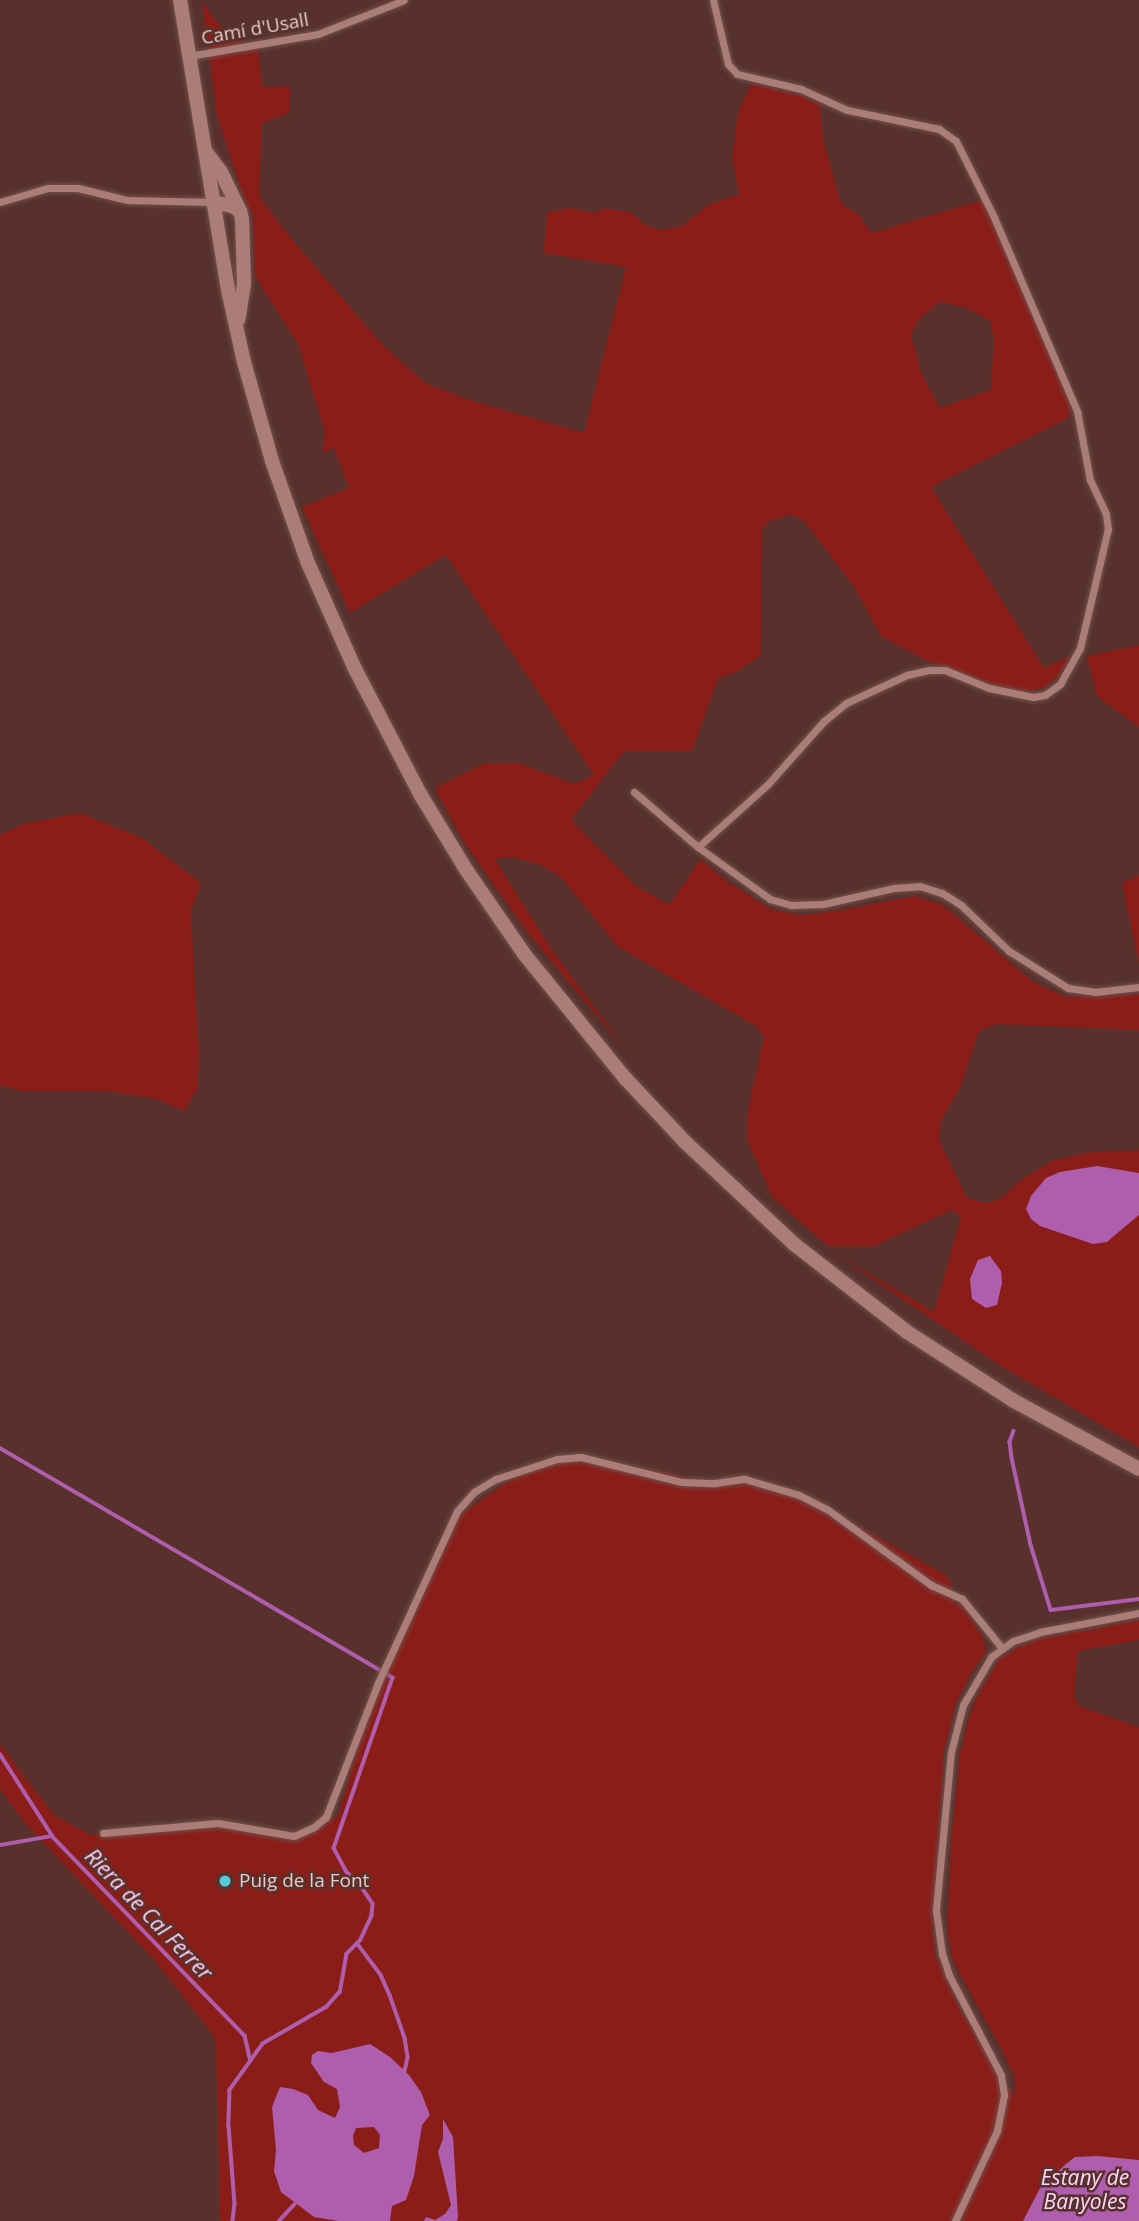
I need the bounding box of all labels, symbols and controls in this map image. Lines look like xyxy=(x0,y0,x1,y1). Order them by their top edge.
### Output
street label: Camí d'Usall xyxy=(199,8,311,50)
water label: Riera de Cal Ferrer xyxy=(80,1843,218,1985)
place label: Puig de la Font xyxy=(239,1870,369,1892)
marker: Puig de la Font xyxy=(217,1873,233,1889)
water label: Estany de Banyoles xyxy=(1041,2164,1129,2214)

